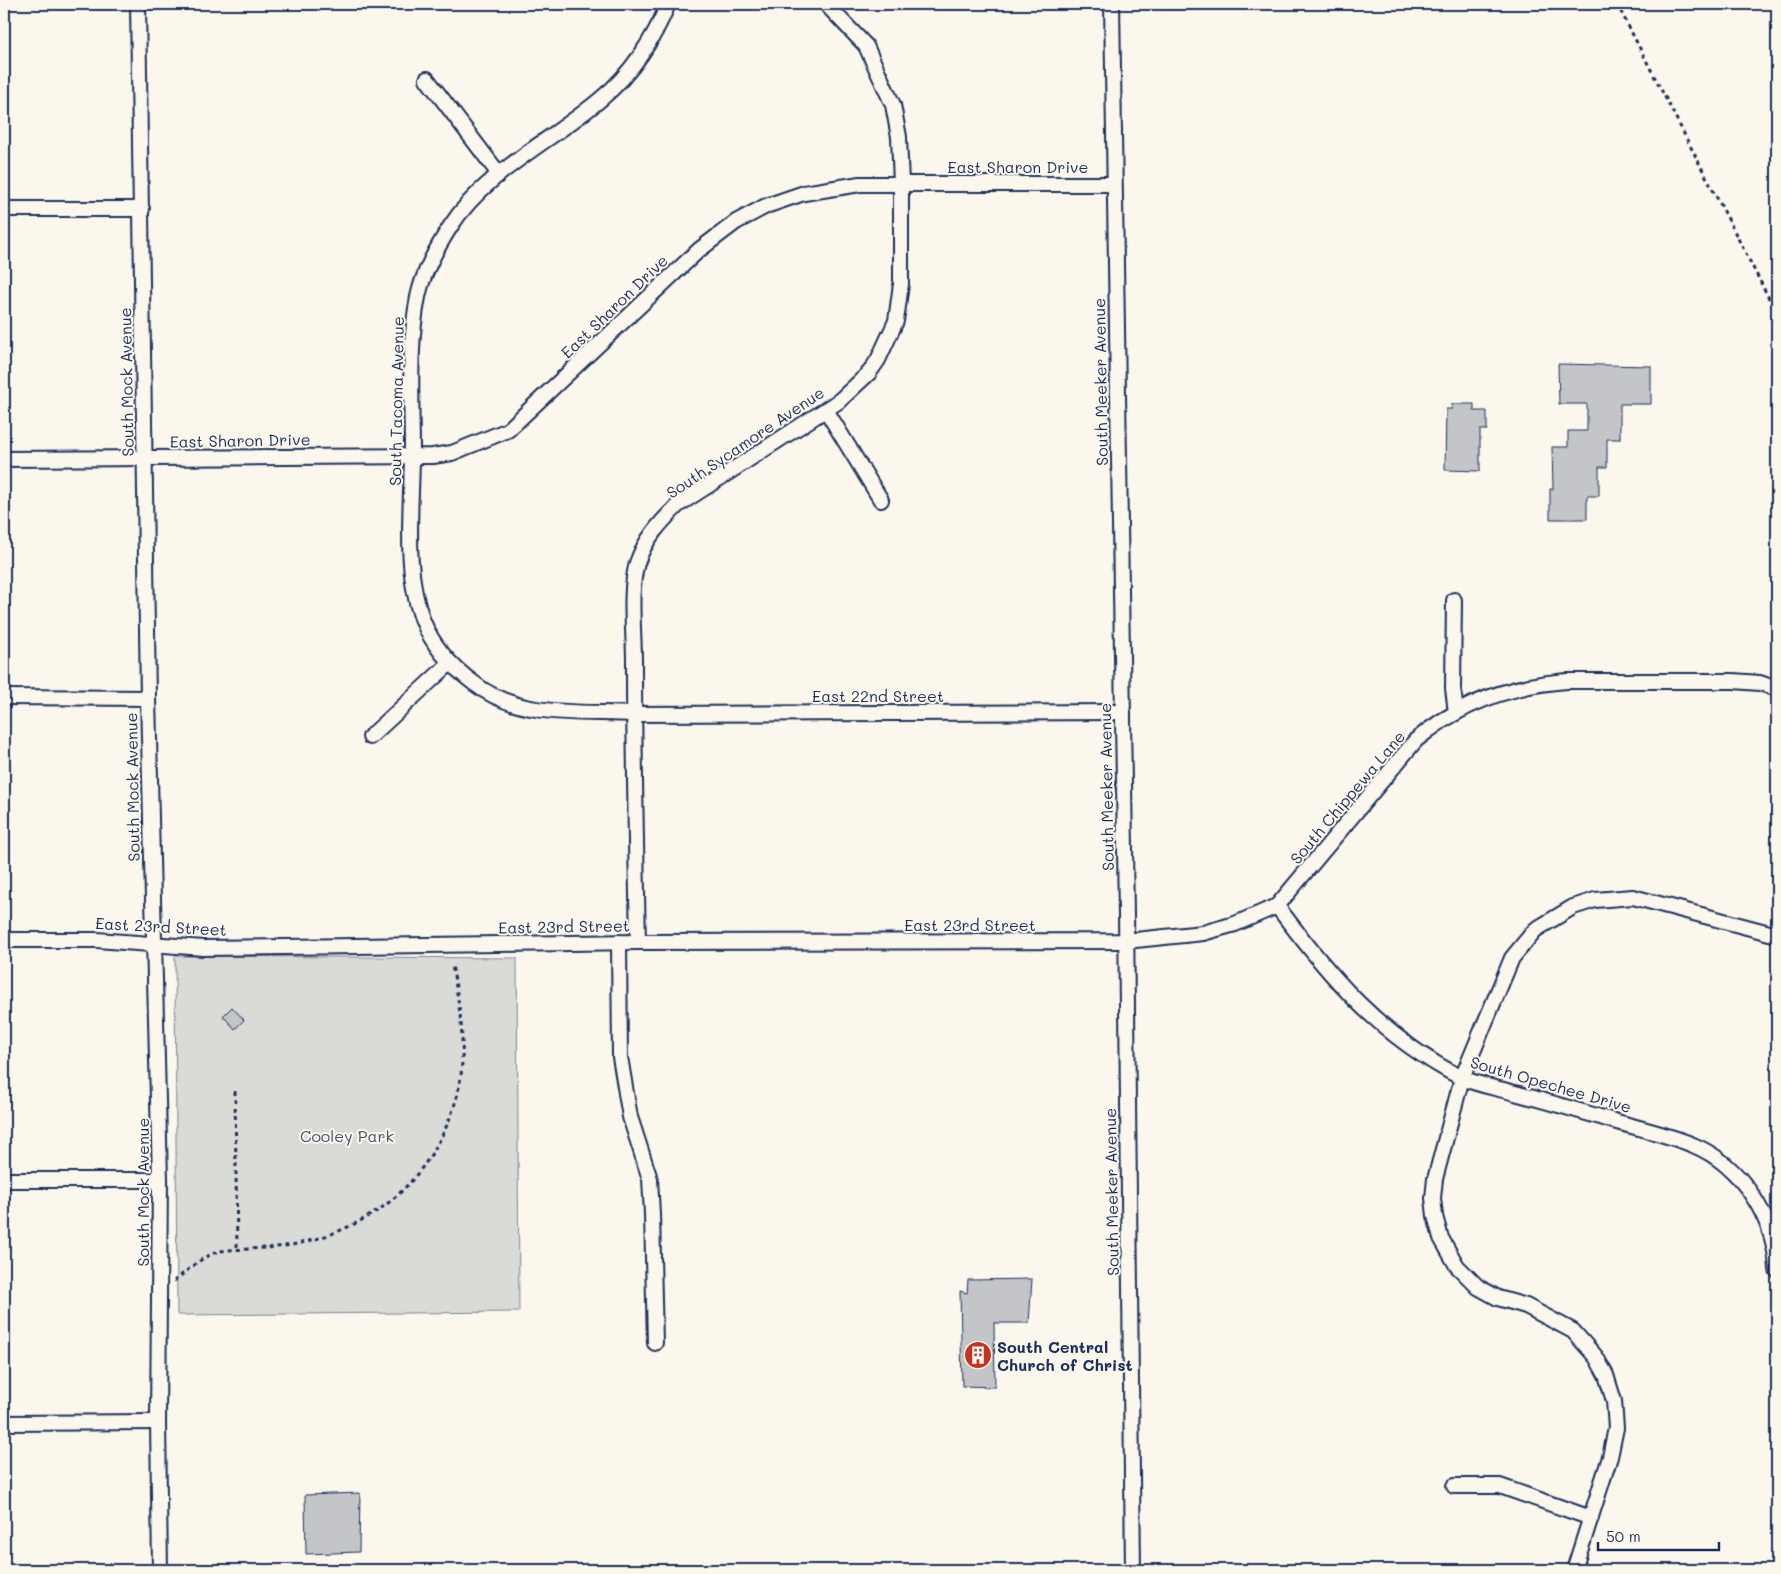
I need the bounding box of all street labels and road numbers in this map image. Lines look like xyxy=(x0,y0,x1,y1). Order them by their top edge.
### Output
street label: East Sharon Drive xyxy=(948,156,1088,177)
street label: East Sharon Drive xyxy=(556,250,672,362)
street label: South Meeker Avenue xyxy=(1088,298,1112,466)
street label: South Mock Avenue xyxy=(114,307,138,457)
street label: South Tacoma Avenue xyxy=(384,316,408,486)
street label: South Sycamore Avenue xyxy=(662,381,828,503)
street label: East Sharon Drive xyxy=(169,428,311,452)
street label: East 22nd Street xyxy=(812,685,944,706)
street label: South Meeker Avenue xyxy=(1094,703,1118,871)
street label: South Mock Avenue xyxy=(120,712,144,862)
street label: South Chippewa Lane xyxy=(1285,726,1409,868)
street label: East 23rd Street xyxy=(95,912,227,940)
street label: East 23rd Street xyxy=(498,914,630,938)
street label: East 23rd Street xyxy=(904,914,1036,935)
street label: South Opechee Drive xyxy=(1468,1051,1634,1117)
street label: South Meeker Avenue xyxy=(1099,1108,1123,1276)
street label: South Mock Avenue xyxy=(132,1117,153,1267)

